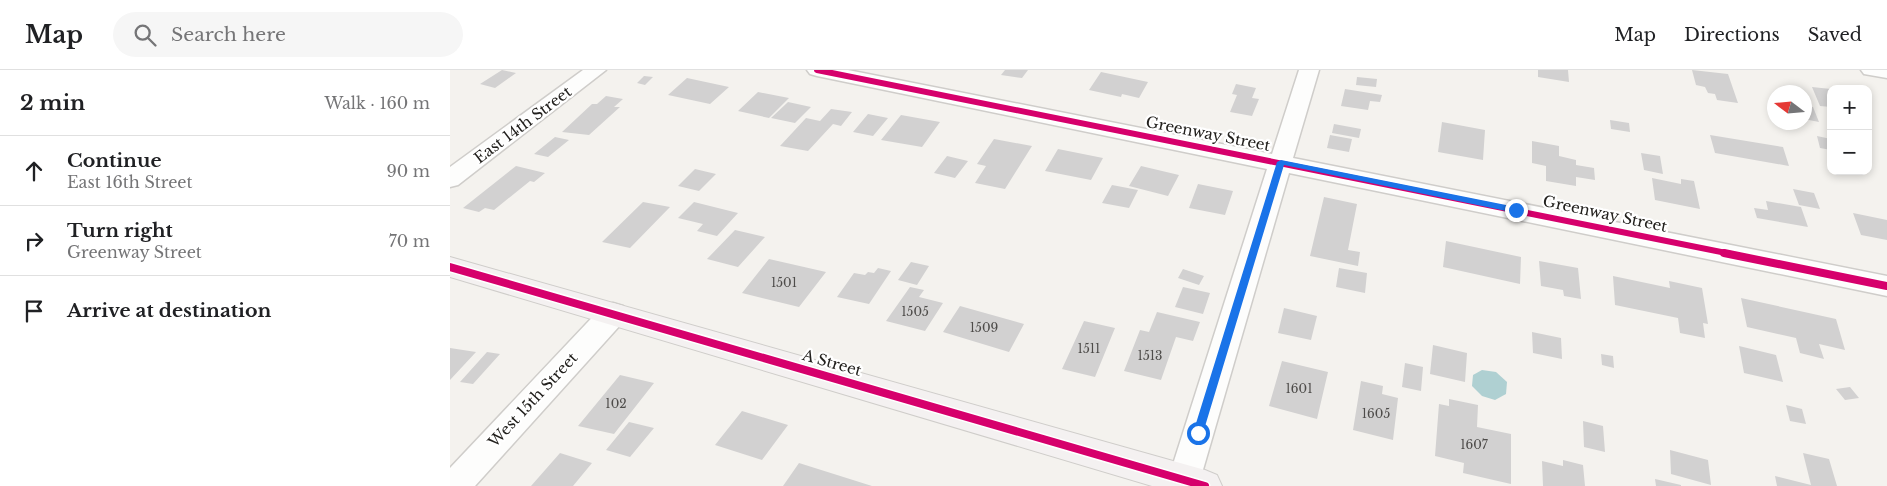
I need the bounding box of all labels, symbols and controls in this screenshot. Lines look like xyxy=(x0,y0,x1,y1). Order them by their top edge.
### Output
search box xyxy=(113,12,463,57)
text: Map xyxy=(25,20,83,49)
icon: search xyxy=(131,21,159,49)
text: Search here xyxy=(171,23,286,46)
text: Map xyxy=(1614,24,1656,46)
text: Directions xyxy=(1684,24,1780,46)
text: Saved xyxy=(1808,24,1862,46)
street label: East 14th Street xyxy=(470,82,575,167)
north arrow xyxy=(1767,85,1812,130)
map controls xyxy=(1827,85,1872,175)
button: + xyxy=(1827,85,1872,130)
text: 2 min xyxy=(20,90,85,116)
text: Walk · 160 m xyxy=(325,93,430,113)
street label: Greenway Street xyxy=(1144,112,1272,155)
button: − xyxy=(1827,130,1872,175)
text: Continue xyxy=(67,149,162,172)
icon: ahead xyxy=(20,157,48,185)
text: 90 m xyxy=(387,161,430,181)
text: East 16th Street xyxy=(67,172,193,192)
street label: Greenway Street xyxy=(1541,191,1669,236)
route end xyxy=(1505,199,1528,222)
text: Turn right xyxy=(67,219,173,242)
icon: right xyxy=(20,227,48,255)
text: 70 m xyxy=(389,231,430,251)
text: Greenway Street xyxy=(67,242,202,262)
house number: 1501 xyxy=(771,275,797,290)
icon: arrive xyxy=(20,297,48,325)
text: Arrive at destination xyxy=(67,299,271,322)
house number: 1505 xyxy=(901,304,929,319)
house number: 1509 xyxy=(970,320,998,335)
house number: 1511 xyxy=(1078,341,1100,356)
street label: A Street xyxy=(800,345,864,380)
street label: West 15th Street xyxy=(483,348,582,452)
house number: 1513 xyxy=(1138,348,1162,363)
house number: 1601 xyxy=(1286,381,1313,396)
house number: 102 xyxy=(605,396,627,411)
house number: 1605 xyxy=(1362,406,1390,421)
route start xyxy=(1187,422,1210,445)
house number: 1607 xyxy=(1460,437,1489,452)

